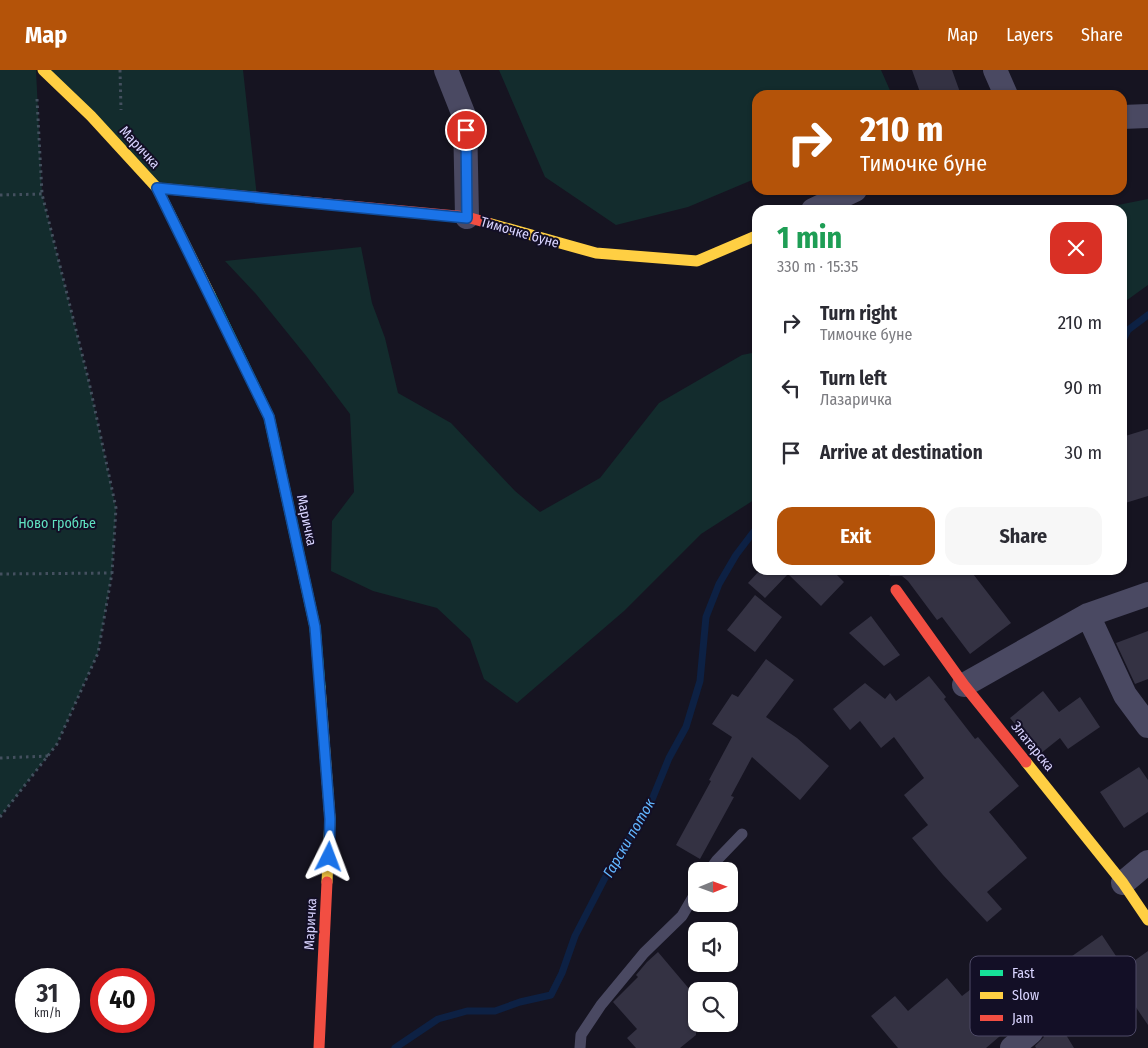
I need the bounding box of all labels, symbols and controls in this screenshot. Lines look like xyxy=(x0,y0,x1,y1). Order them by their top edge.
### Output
text: Map xyxy=(25,21,67,49)
text: Map xyxy=(947,24,978,46)
text: Layers xyxy=(1006,24,1053,46)
text: Share xyxy=(1081,24,1123,46)
text: 210 m xyxy=(860,108,944,150)
pin xyxy=(445,109,487,151)
icon: right xyxy=(777,110,842,175)
icon: arrive xyxy=(452,116,480,144)
street label: Маричка xyxy=(116,123,164,172)
text: Тимочке буне xyxy=(860,150,987,177)
street label: Тимочке буне xyxy=(479,213,561,252)
text: 1 min xyxy=(777,220,842,256)
button: close xyxy=(1050,222,1102,274)
text: 330 m · 15:35 xyxy=(777,257,858,276)
text: Turn right xyxy=(820,302,897,325)
icon: right xyxy=(777,309,805,337)
text: 210 m xyxy=(1058,311,1102,334)
text: Тимочке буне xyxy=(820,325,912,344)
text: Turn left xyxy=(820,367,887,390)
icon: left xyxy=(777,374,805,402)
text: 90 m xyxy=(1064,376,1102,399)
text: Лазаричка xyxy=(820,390,892,409)
icon: arrive xyxy=(777,439,805,467)
text: Arrive at destination xyxy=(820,441,983,464)
text: 30 m xyxy=(1064,441,1102,464)
street label: Маричка xyxy=(293,493,320,547)
button: Exit xyxy=(777,507,935,565)
button: Share xyxy=(945,507,1102,565)
park label: Ново гробље xyxy=(18,515,96,532)
street label: Златарска xyxy=(1007,718,1058,775)
water label: Гарски поток xyxy=(599,795,659,881)
position arrow xyxy=(302,830,354,882)
north arrow xyxy=(688,862,738,912)
map controls xyxy=(688,862,738,1032)
street label: Маричка xyxy=(301,898,320,950)
button: sound xyxy=(688,922,738,972)
legend xyxy=(970,956,1136,1036)
text: Fast xyxy=(1012,965,1035,982)
speed limit sign: 40 xyxy=(90,968,155,1033)
text: 31 xyxy=(37,979,58,1009)
button: search xyxy=(688,982,738,1032)
text: Slow xyxy=(1012,987,1039,1004)
text: km/h xyxy=(34,1006,61,1020)
text: Jam xyxy=(1012,1010,1033,1027)

